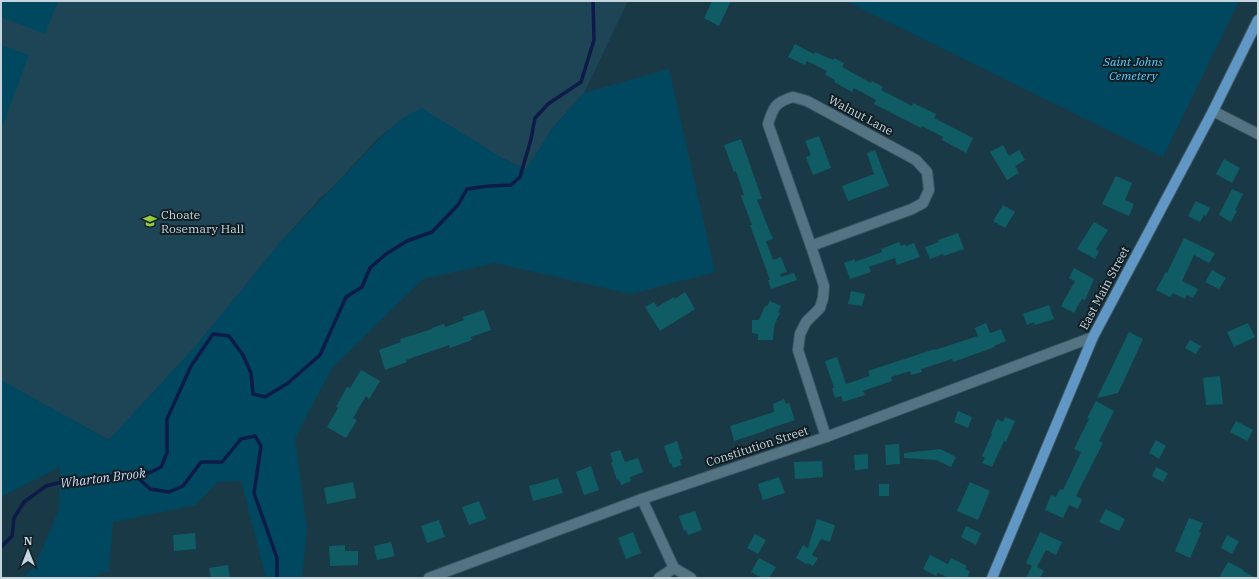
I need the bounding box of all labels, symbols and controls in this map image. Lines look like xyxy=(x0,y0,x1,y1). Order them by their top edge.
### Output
park label: Saint Johns Cemetery xyxy=(1102,54,1163,83)
street label: Walnut Lane xyxy=(826,92,896,138)
place label: Choate Rosemary Hall xyxy=(161,207,244,236)
school or university icon: Choate Rosemary Hall xyxy=(142,213,158,229)
street label: East Main Street xyxy=(1076,244,1132,332)
street label: Constitution Street xyxy=(704,422,810,470)
water label: Wharton Brook xyxy=(59,464,147,492)
north arrow xyxy=(8,531,48,571)
text: N xyxy=(24,534,33,548)

